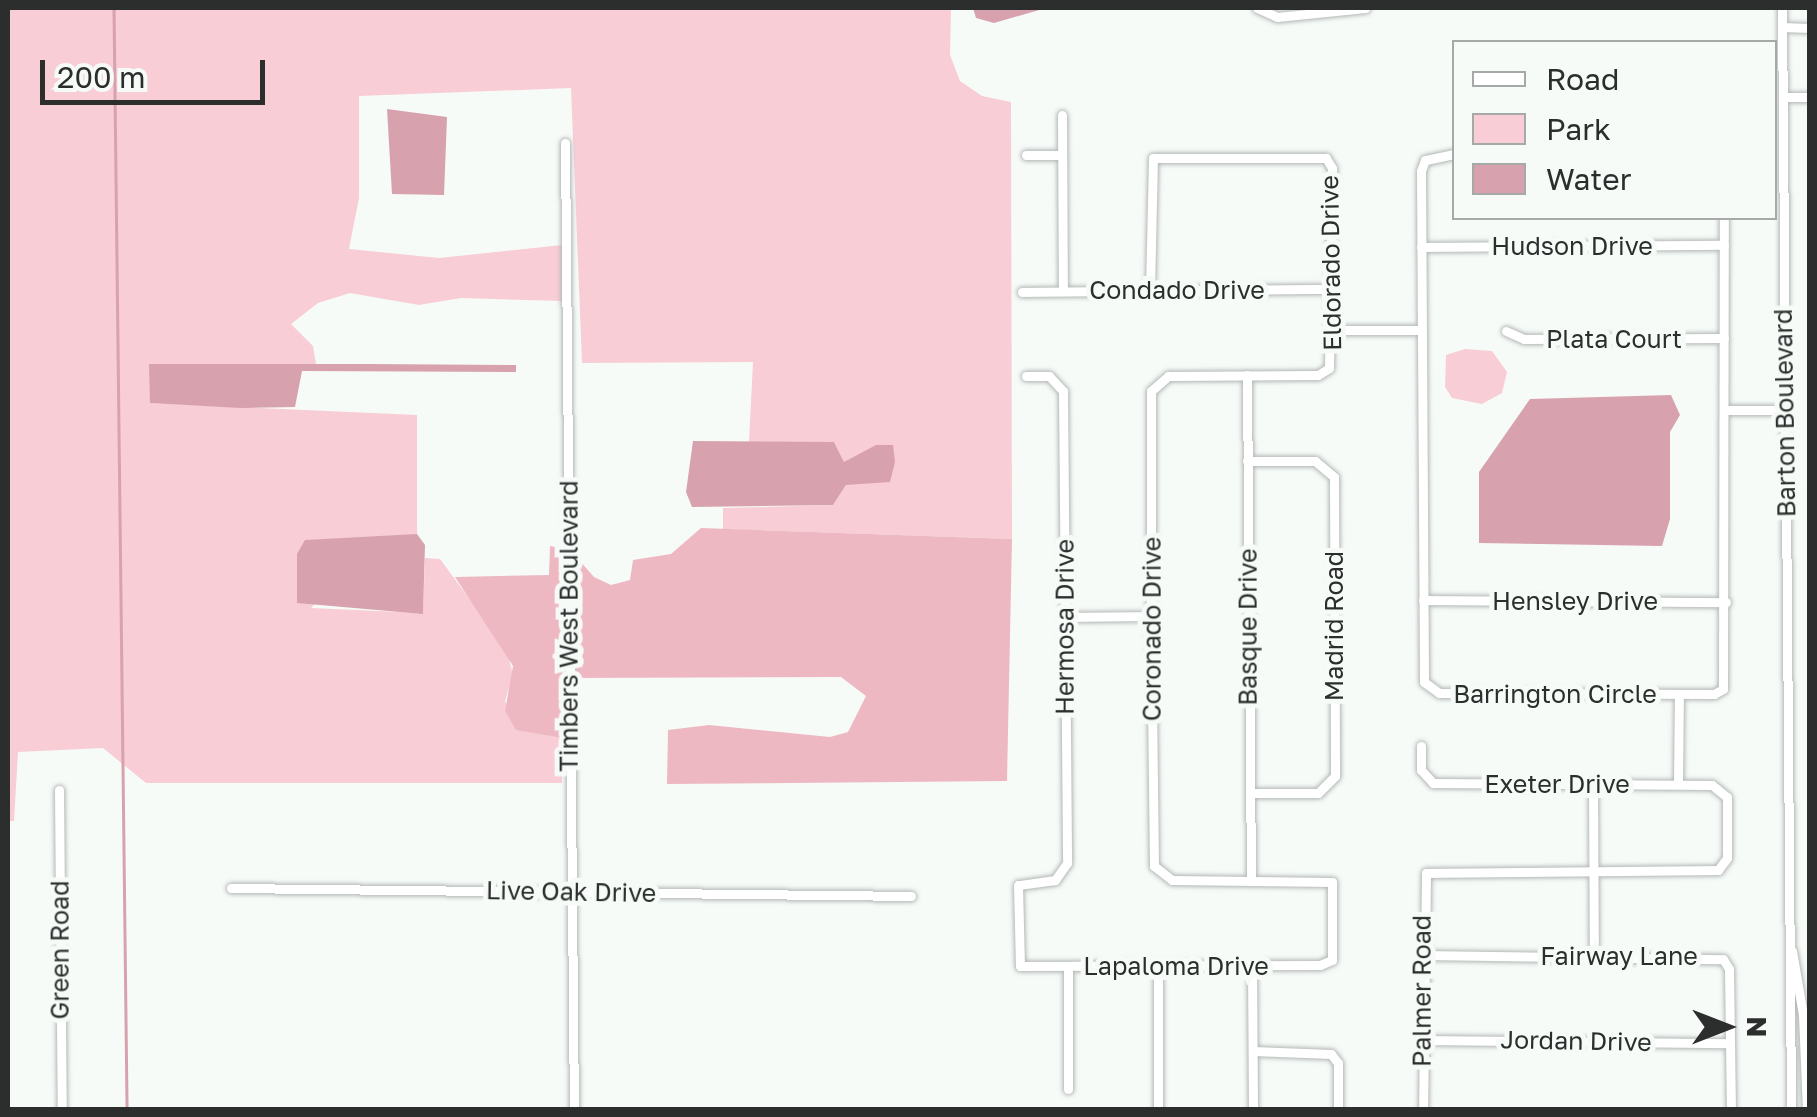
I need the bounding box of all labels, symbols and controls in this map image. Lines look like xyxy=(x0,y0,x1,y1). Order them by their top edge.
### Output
scale bar xyxy=(45,40,270,102)
legend xyxy=(1452,40,1777,220)
text: 200 m xyxy=(57,59,146,95)
text: Road xyxy=(1546,61,1620,97)
text: Park xyxy=(1546,111,1611,147)
text: Water xyxy=(1546,161,1631,197)
street label: Eldorado Drive xyxy=(1314,175,1348,351)
street label: Hudson Drive xyxy=(1491,231,1653,261)
street label: Condado Drive xyxy=(1089,275,1265,305)
street label: Barton Boulevard xyxy=(1768,308,1802,518)
street label: Plata Court xyxy=(1546,324,1682,354)
street label: Timbers West Boulevard xyxy=(554,480,584,772)
street label: Coronado Drive xyxy=(1137,537,1167,721)
street label: Hermosa Drive xyxy=(1050,539,1080,715)
street label: Basque Drive xyxy=(1233,548,1263,706)
street label: Madrid Road xyxy=(1319,551,1349,701)
street label: Hensley Drive xyxy=(1492,586,1658,616)
street label: Barrington Circle xyxy=(1453,679,1657,709)
street label: Exeter Drive xyxy=(1484,769,1630,799)
street label: Live Oak Drive xyxy=(486,876,656,908)
street label: Green Road xyxy=(45,881,75,1019)
street label: Palmer Road xyxy=(1407,915,1437,1067)
street label: Fairway Lane xyxy=(1540,941,1698,971)
street label: Lapaloma Drive xyxy=(1083,951,1269,981)
north arrow xyxy=(1677,977,1777,1077)
text: N xyxy=(1741,1016,1774,1038)
street label: Jordan Drive xyxy=(1500,1025,1652,1057)

